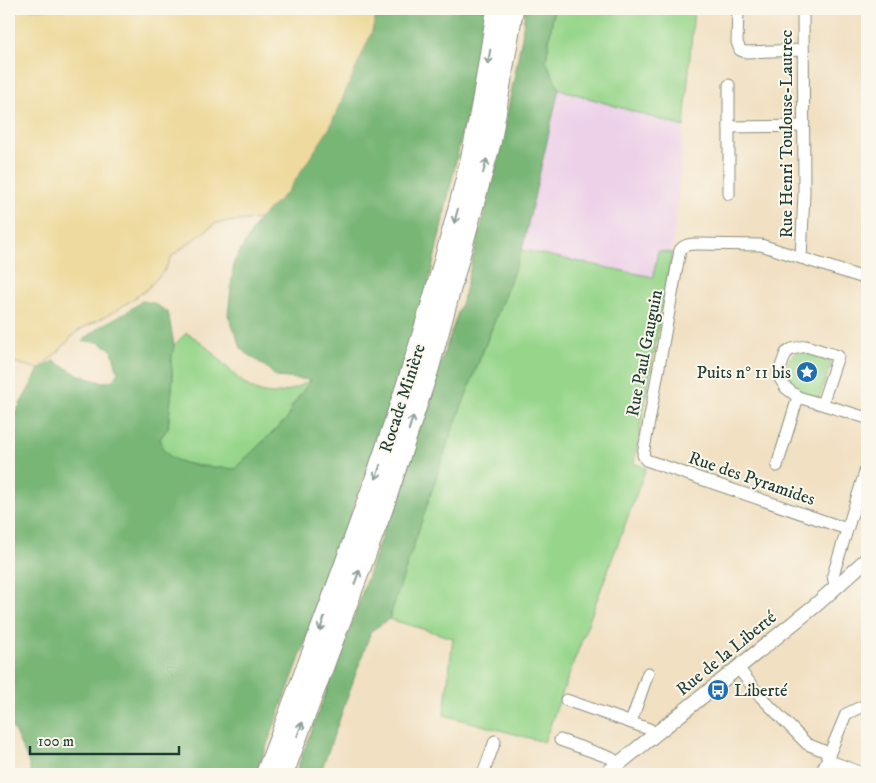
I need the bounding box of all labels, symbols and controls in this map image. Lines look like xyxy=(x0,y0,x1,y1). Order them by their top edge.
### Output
street label: Rue Henri Toulouse-Lautrec xyxy=(776,29,798,238)
one-way arrow xyxy=(484,49,494,65)
one-way arrow xyxy=(481,159,490,175)
one-way arrow xyxy=(450,207,460,223)
street label: Rue Paul Gauguin xyxy=(622,287,668,418)
street label: Rocade Minière xyxy=(375,341,431,455)
place icon: Puits n° 11 bis xyxy=(795,360,819,384)
place label: Puits n° 11 bis xyxy=(696,362,791,384)
one-way arrow xyxy=(407,416,416,432)
street label: Rue des Pyramides xyxy=(686,447,818,511)
one-way arrow xyxy=(373,463,382,479)
one-way arrow xyxy=(353,569,362,585)
street label: Rue de la Liberté xyxy=(672,606,780,700)
one-way arrow xyxy=(317,616,326,632)
bus stop icon: Liberté xyxy=(706,678,730,702)
place label: Liberté xyxy=(734,679,787,701)
one-way arrow xyxy=(296,722,305,737)
scale bar xyxy=(30,723,179,755)
text: 100 m xyxy=(38,732,74,751)

